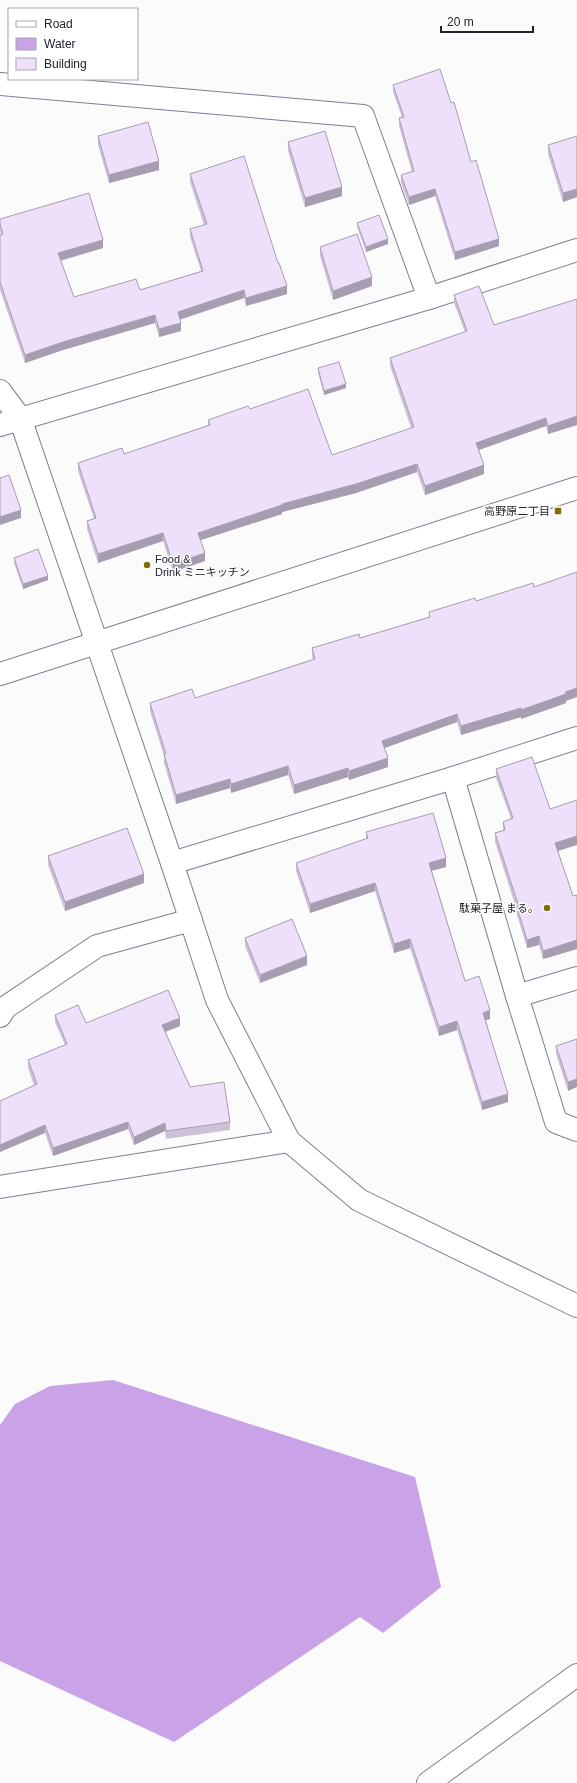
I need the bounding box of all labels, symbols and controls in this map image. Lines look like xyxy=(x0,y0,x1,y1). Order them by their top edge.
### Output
legend xyxy=(8,8,138,80)
scale bar xyxy=(441,8,533,34)
text: 20 m xyxy=(447,15,474,29)
text: Road xyxy=(44,17,73,31)
text: Water xyxy=(44,37,76,51)
text: Building xyxy=(44,57,87,71)
place label: 高野原二丁目 xyxy=(484,505,550,517)
marker: 高野原二丁目 xyxy=(553,506,563,516)
place label: Food & Drink ミニキッチン xyxy=(155,553,250,578)
marker: Food & Drink ミニキッチン xyxy=(142,560,152,570)
place label: 駄菓子屋 まる。 xyxy=(459,902,539,914)
marker: 駄菓子屋 まる。 xyxy=(542,903,552,913)

